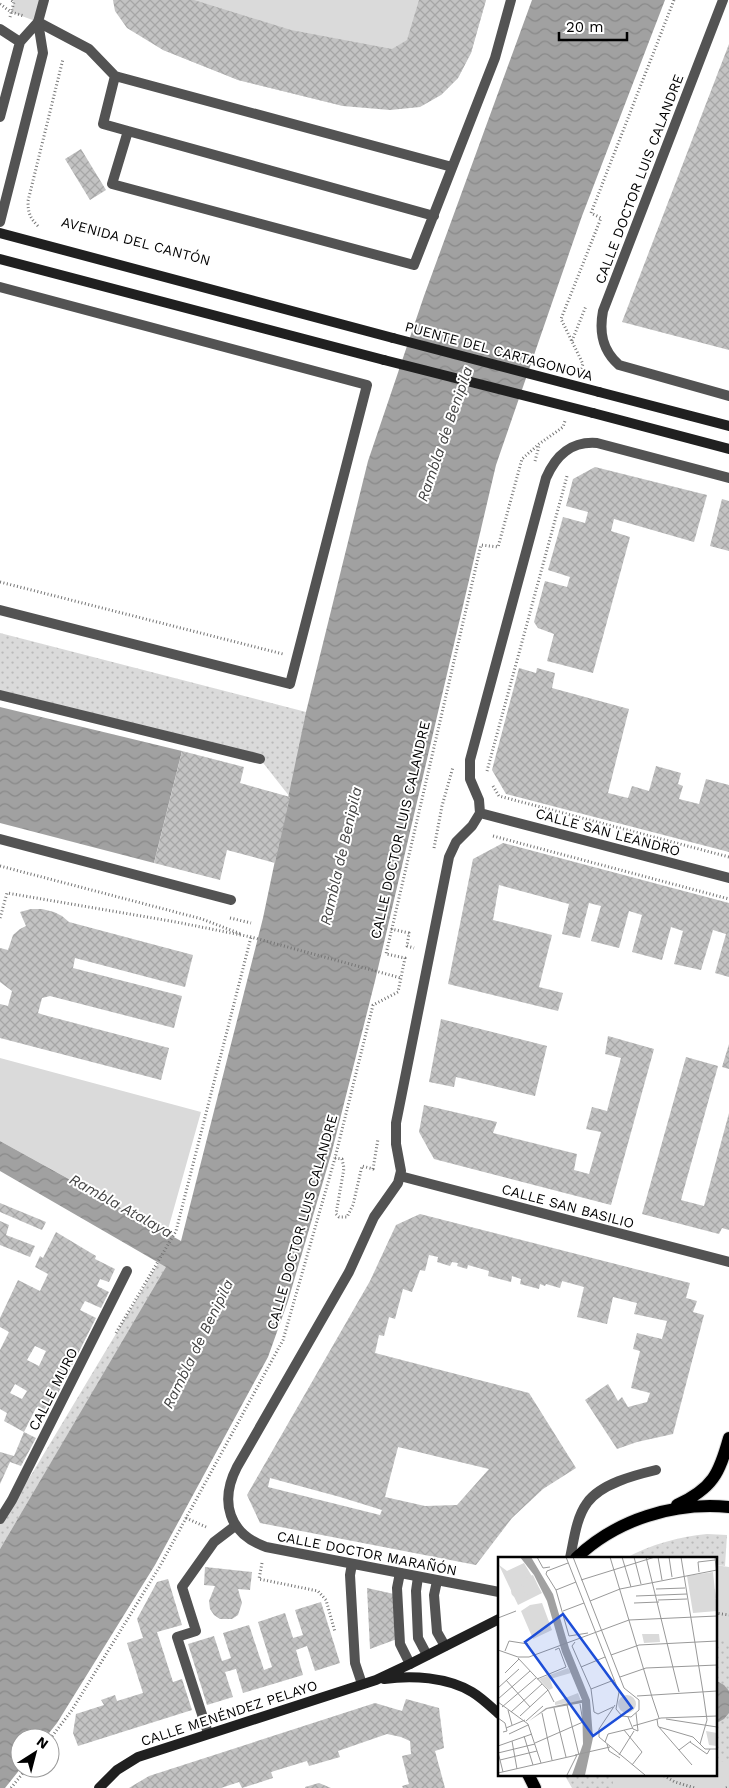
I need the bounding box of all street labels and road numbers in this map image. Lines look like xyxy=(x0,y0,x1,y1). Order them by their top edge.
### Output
street label: CALLE DOCTOR LUIS CALANDRE xyxy=(592,72,686,286)
street label: AVENIDA DEL CANTÓN xyxy=(60,213,212,269)
street label: PUENTE DEL CARTAGONOVA xyxy=(403,318,595,384)
street label: CALLE DOCTOR LUIS CALANDRE xyxy=(367,719,433,941)
street label: CALLE SAN LEANDRO xyxy=(534,805,682,859)
street label: CALLE DOCTOR LUIS CALANDRE xyxy=(264,1112,340,1331)
street label: CALLE SAN BASILIO xyxy=(500,1181,636,1231)
street label: CALLE MURO xyxy=(25,1345,81,1433)
street label: CALLE DOCTOR MARAÑÓN xyxy=(276,1528,458,1578)
street label: CALLE MENÉNDEZ PELAYO xyxy=(139,1677,319,1749)

